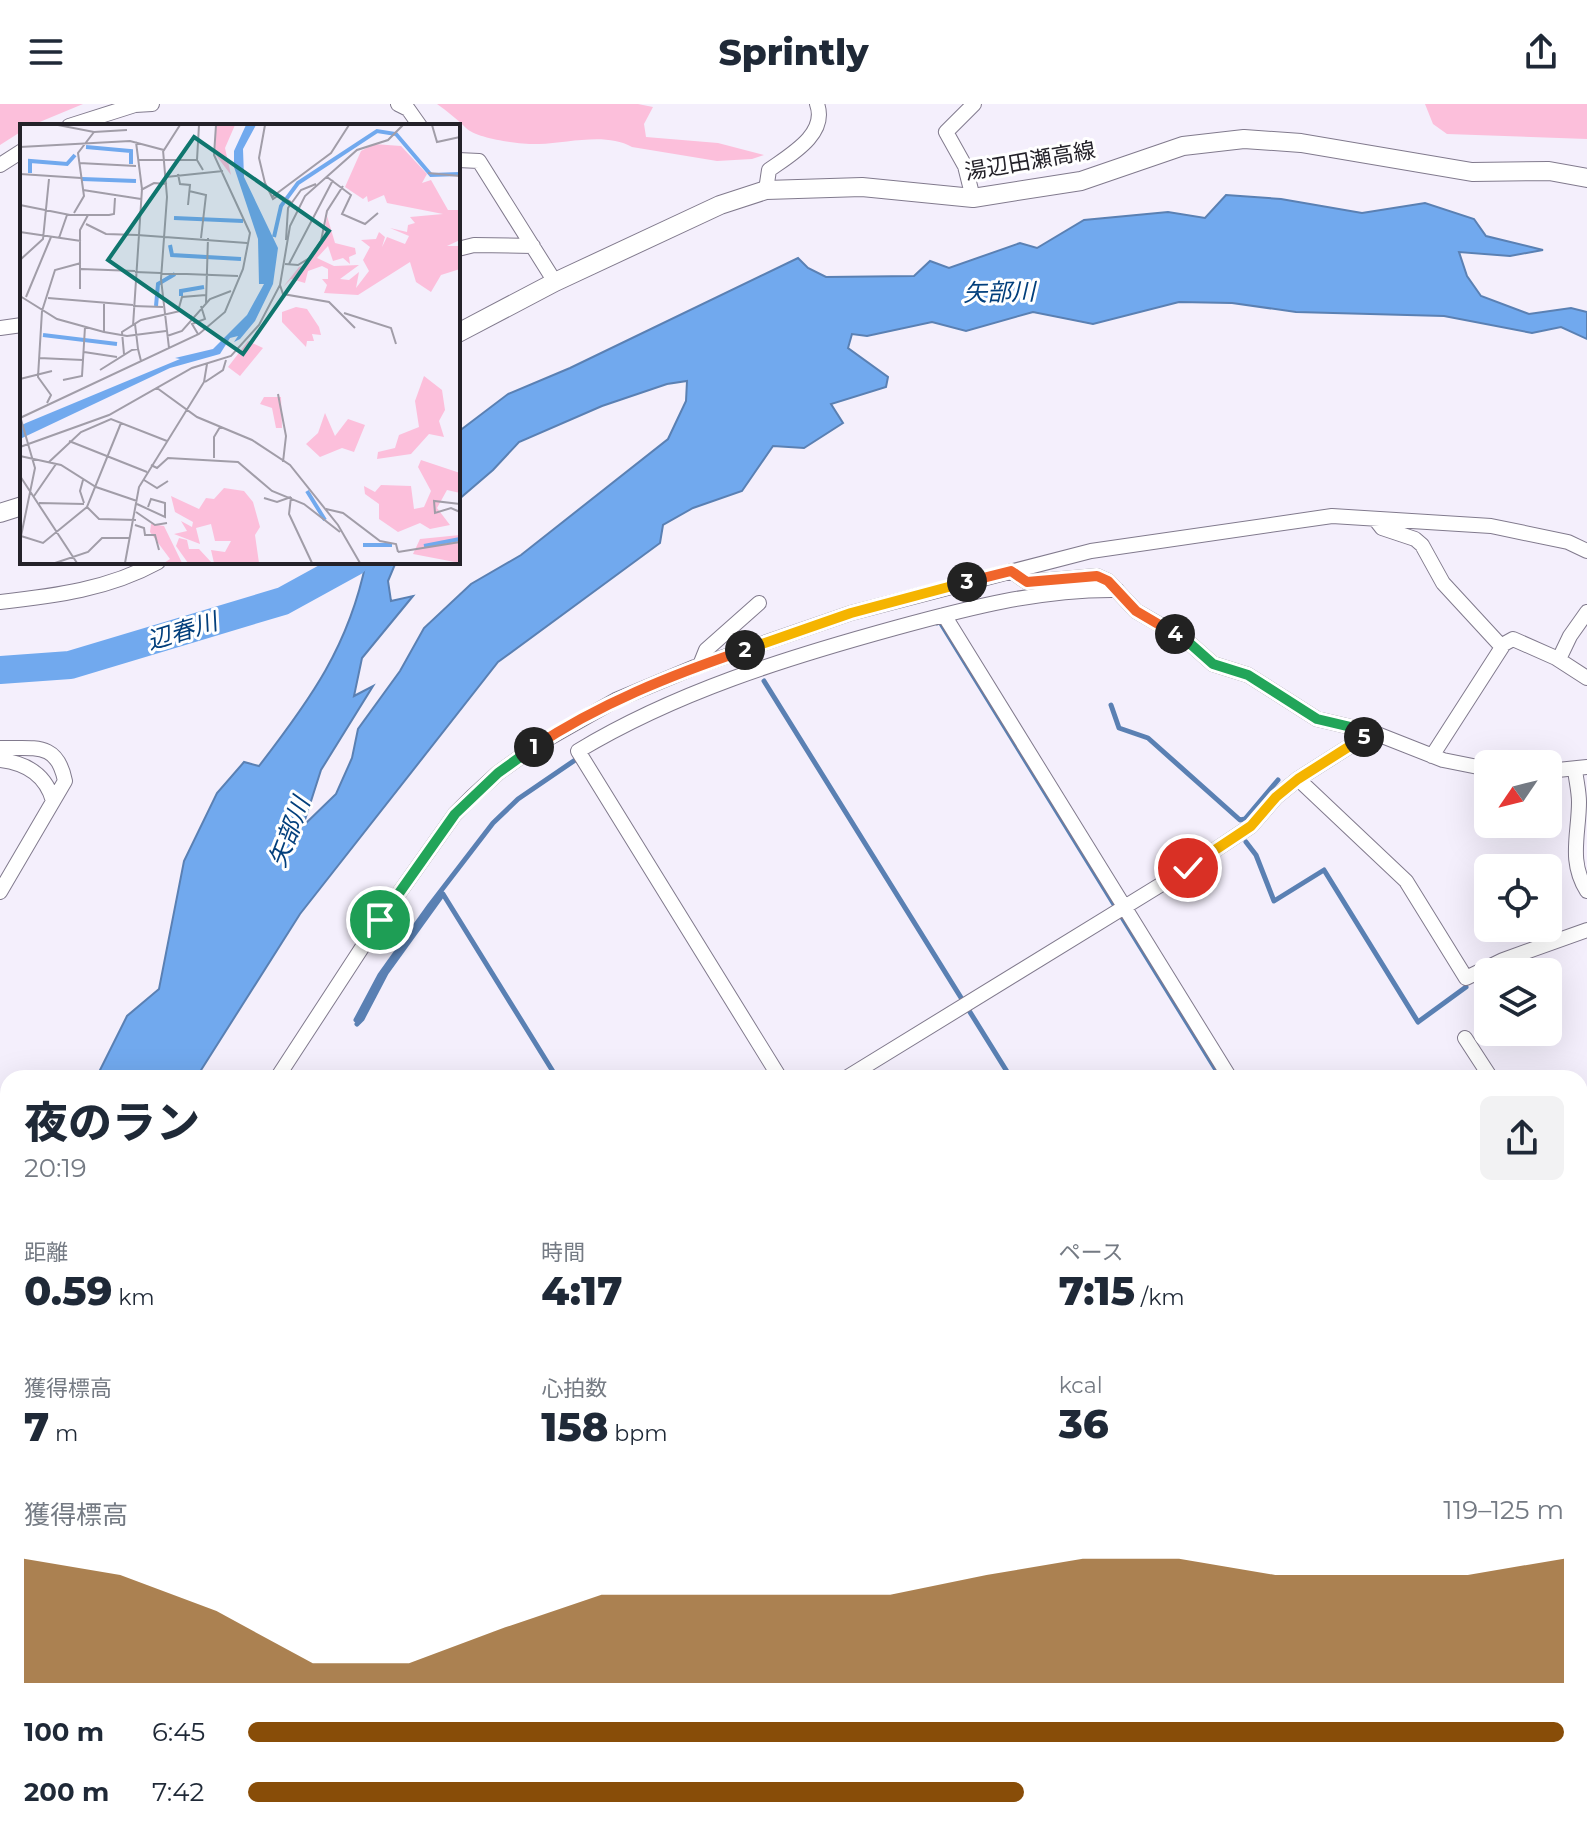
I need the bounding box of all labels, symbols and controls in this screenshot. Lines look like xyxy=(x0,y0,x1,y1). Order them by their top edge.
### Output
icon: menu xyxy=(24,30,68,74)
text: Sprintly xyxy=(718,30,869,74)
icon: share xyxy=(1519,30,1563,74)
inset map xyxy=(20,124,460,564)
street label: 湯辺田瀬高線 xyxy=(963,136,1097,186)
water label: 矢部川 xyxy=(963,277,1038,307)
pin: 3 xyxy=(947,562,987,602)
text: 3 xyxy=(960,568,974,595)
water label: 辺春川 xyxy=(143,606,224,655)
pin: 4 xyxy=(1155,614,1195,654)
text: 4 xyxy=(1167,620,1183,647)
pin: 2 xyxy=(725,630,765,670)
text: 2 xyxy=(739,636,751,663)
pin: 5 xyxy=(1344,717,1384,757)
text: 5 xyxy=(1357,723,1371,750)
pin: 1 xyxy=(514,727,554,767)
text: 1 xyxy=(530,733,538,760)
north arrow xyxy=(1474,750,1562,838)
map controls xyxy=(1474,750,1562,1046)
water label: 矢部川 xyxy=(263,790,317,871)
pin xyxy=(1154,834,1222,902)
icon: check xyxy=(1166,846,1210,890)
button: locate xyxy=(1474,854,1562,942)
pin xyxy=(346,886,414,954)
icon: arrive xyxy=(358,898,402,942)
button: layers xyxy=(1474,958,1562,1046)
text: 夜のラン xyxy=(24,1095,200,1149)
button: share xyxy=(1480,1096,1564,1180)
text: 20:19 xyxy=(24,1152,87,1184)
text: 距離 xyxy=(24,1239,68,1266)
text: 時間 xyxy=(541,1239,585,1266)
text: ペース xyxy=(1059,1239,1124,1266)
text: 0.59 xyxy=(24,1266,112,1315)
text: 4:17 xyxy=(541,1266,623,1315)
text: 7:15 xyxy=(1059,1266,1135,1315)
text: km xyxy=(112,1284,155,1311)
text: /km xyxy=(1135,1284,1185,1311)
text: kcal xyxy=(1059,1372,1103,1399)
text: 獲得標高 xyxy=(24,1375,112,1402)
text: 心拍数 xyxy=(541,1375,607,1402)
text: 36 xyxy=(1059,1399,1109,1448)
text: 7 xyxy=(24,1402,49,1451)
text: 158 xyxy=(541,1402,609,1451)
text: m xyxy=(49,1420,78,1447)
text: bpm xyxy=(609,1420,668,1447)
text: 119–125 m xyxy=(1443,1494,1564,1526)
text: 獲得標高 xyxy=(24,1499,128,1531)
text: 100 m xyxy=(24,1716,104,1748)
text: 6:45 xyxy=(152,1716,205,1748)
text: 200 m xyxy=(24,1776,109,1808)
text: 7:42 xyxy=(152,1776,204,1808)

